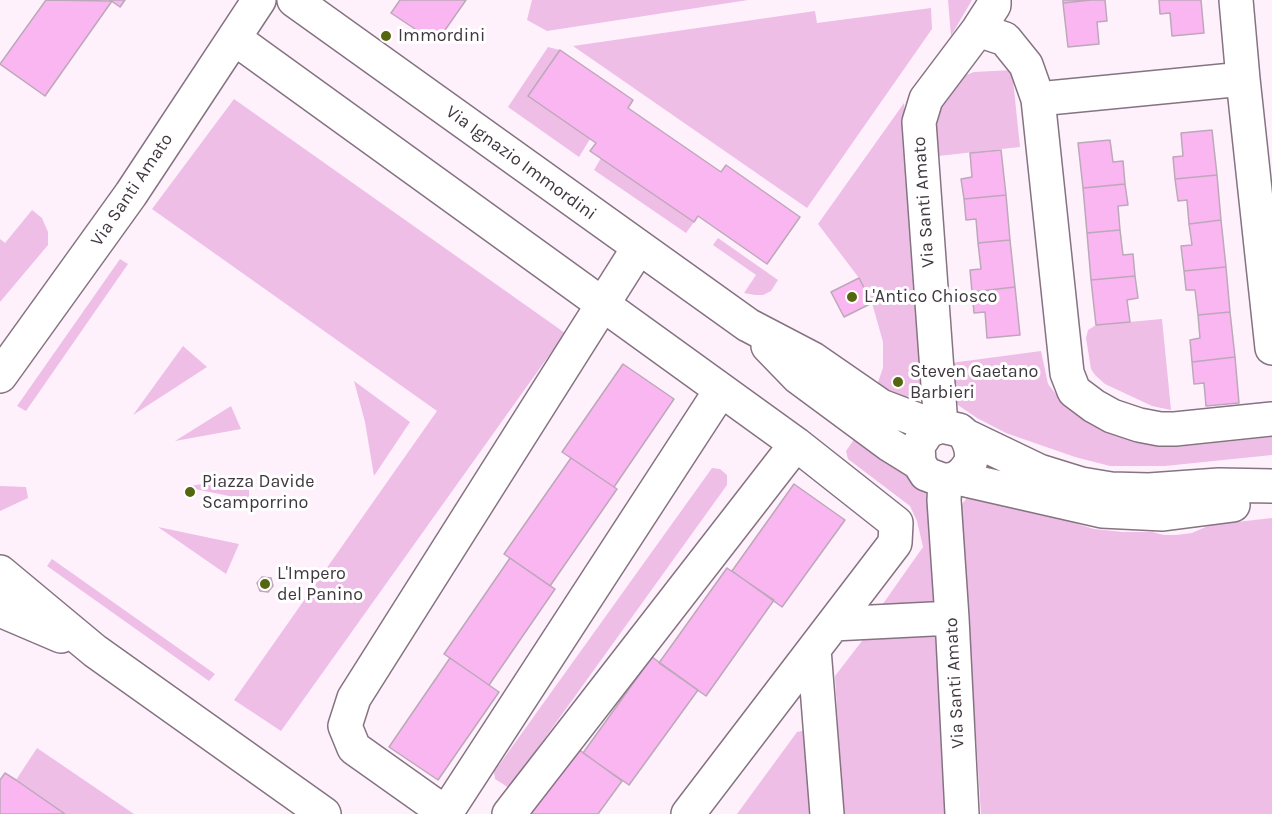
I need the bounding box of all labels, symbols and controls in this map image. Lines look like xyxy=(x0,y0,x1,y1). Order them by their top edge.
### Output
place label: Immordini xyxy=(398,25,485,47)
marker: Immordini xyxy=(379,29,393,43)
street label: Via Ignazio Immordini xyxy=(441,101,601,225)
street label: Via Santi Amato xyxy=(86,129,178,251)
street label: Via Santi Amato xyxy=(909,136,939,268)
place label: L'Antico Chiosco xyxy=(864,286,997,308)
marker: L'Antico Chiosco xyxy=(845,290,859,304)
place label: Steven Gaetano Barbieri xyxy=(910,361,1038,404)
marker: Steven Gaetano Barbieri xyxy=(891,375,905,389)
place label: Piazza Davide Scamporrino xyxy=(202,471,315,514)
marker: Piazza Davide Scamporrino xyxy=(183,485,197,499)
place label: L'Impero del Panino xyxy=(277,563,363,606)
marker: L'Impero del Panino xyxy=(258,577,272,591)
street label: Via Santi Amato xyxy=(941,617,969,749)

